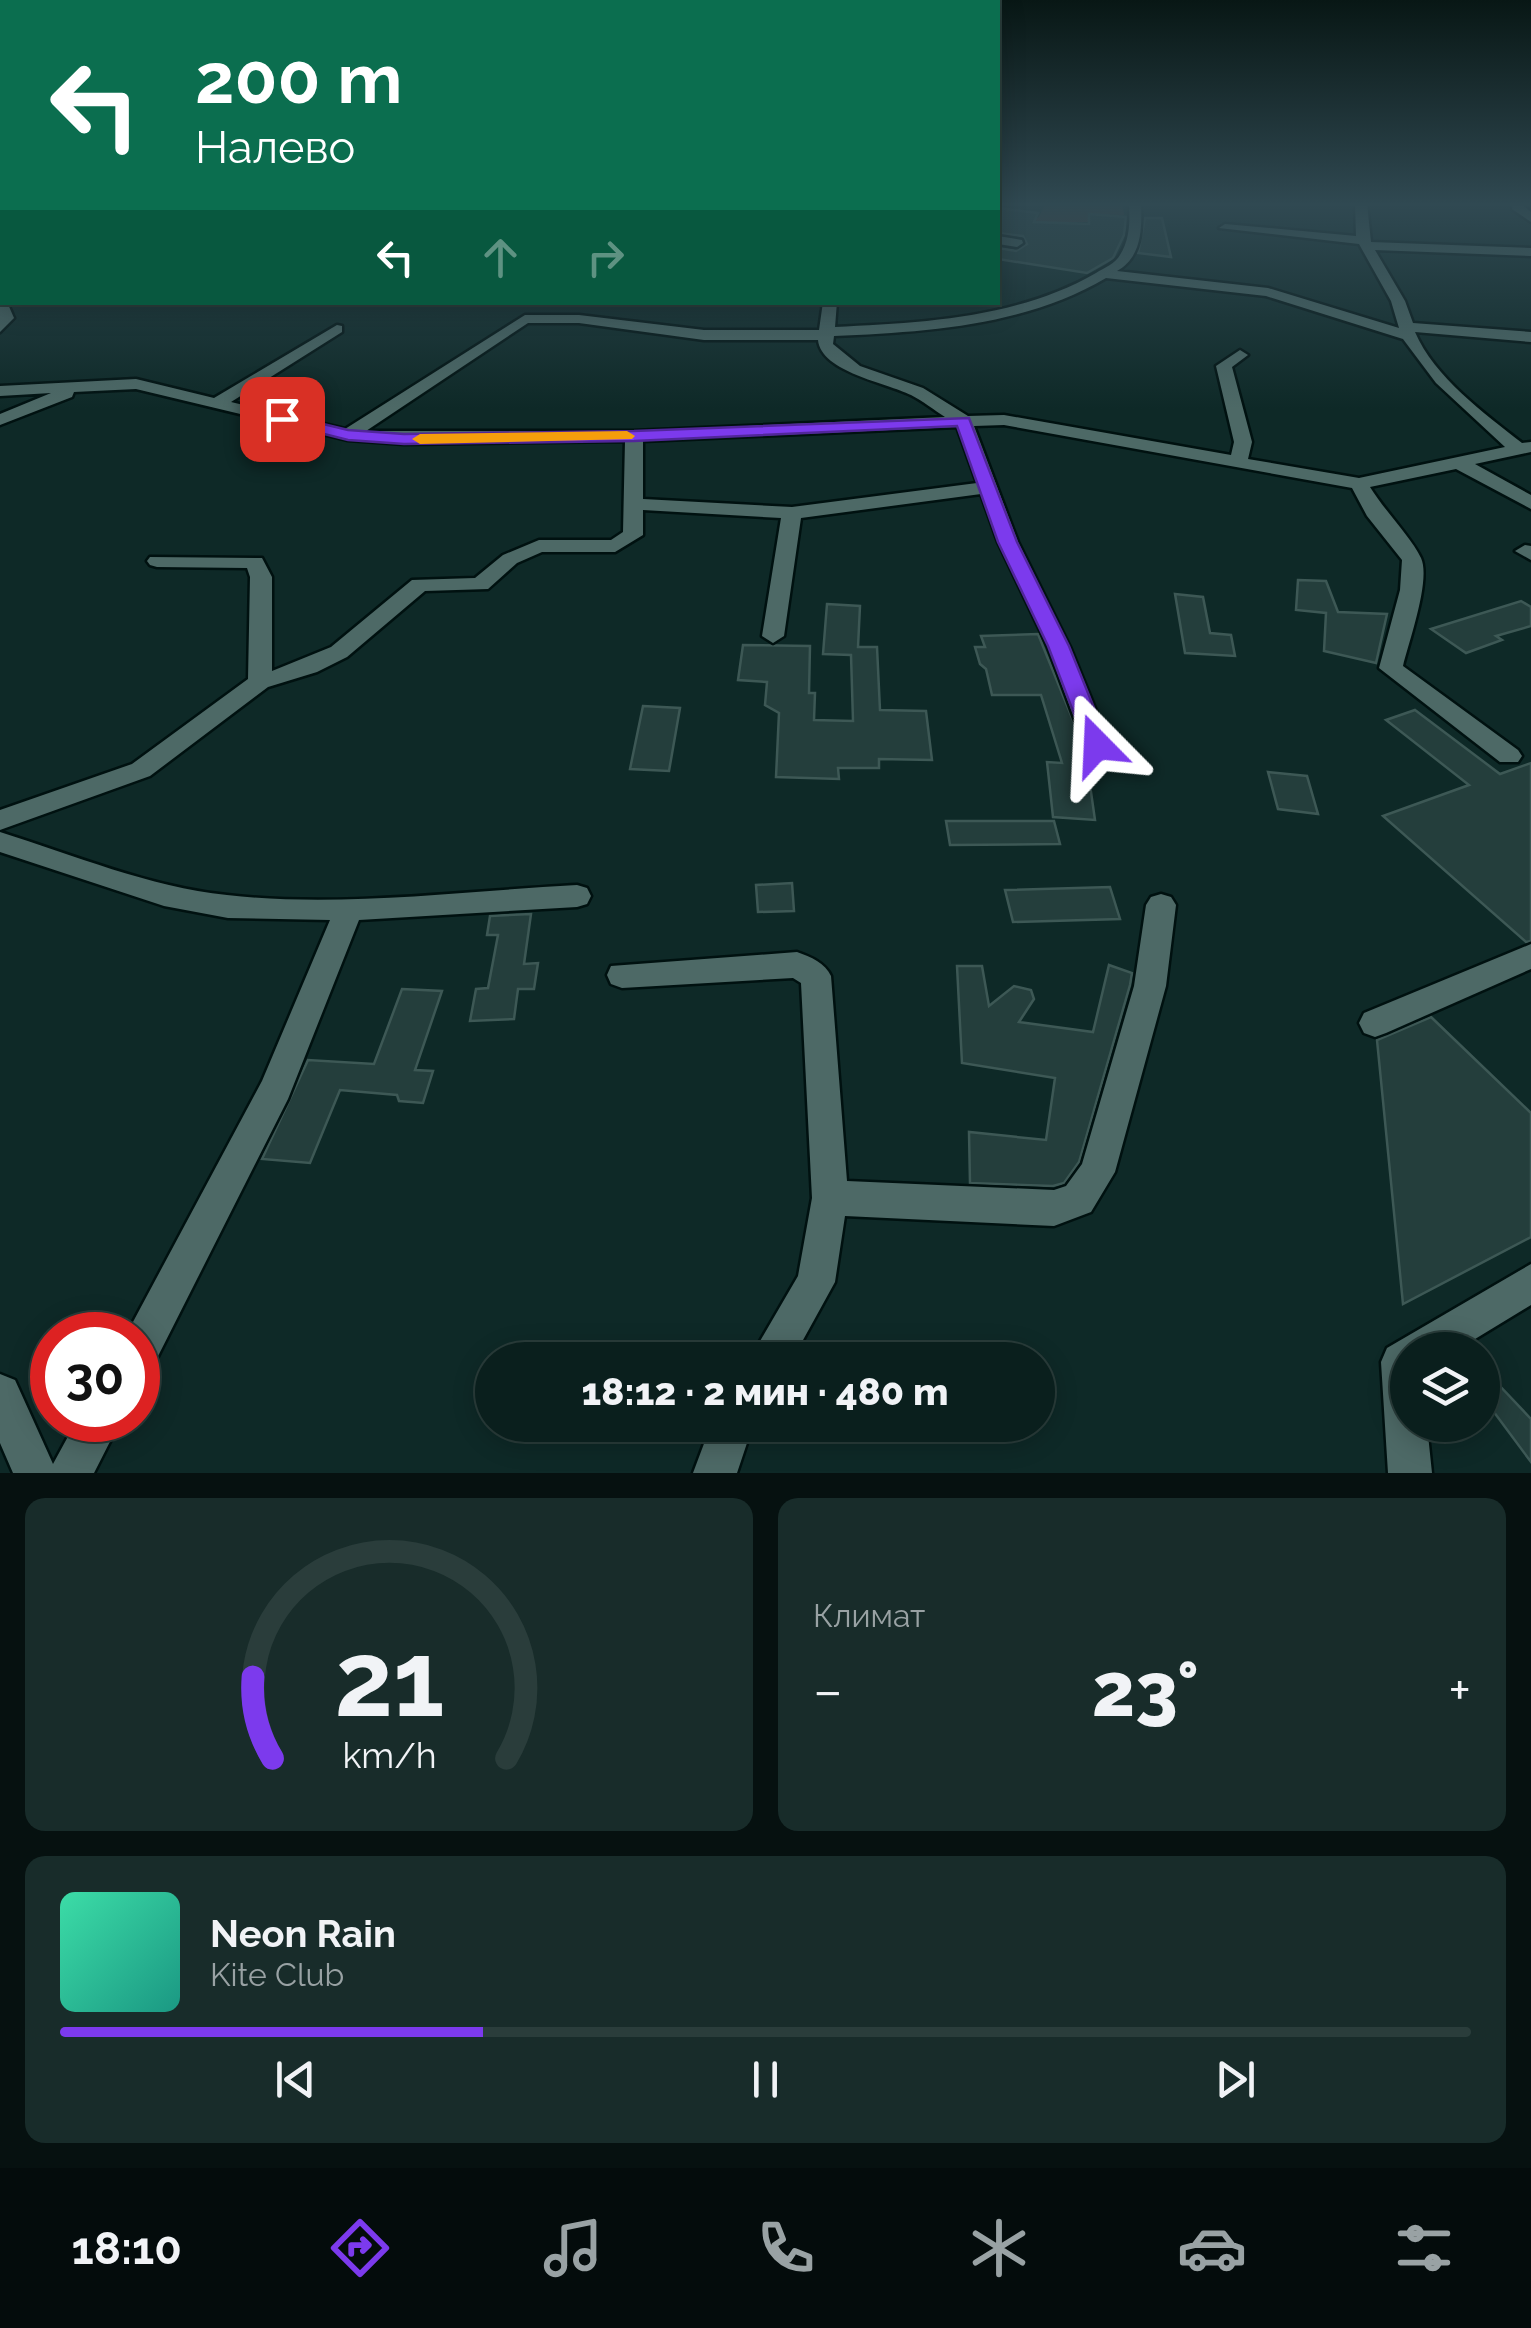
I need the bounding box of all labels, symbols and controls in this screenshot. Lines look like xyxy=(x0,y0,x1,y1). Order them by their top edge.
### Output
text: 200 m xyxy=(195,37,402,119)
icon: left xyxy=(30,40,160,170)
text: Налево xyxy=(195,121,355,174)
icon: left xyxy=(368,230,423,285)
icon: ahead xyxy=(473,230,528,285)
icon: right xyxy=(578,230,633,285)
pin xyxy=(240,377,325,462)
icon: arrive xyxy=(255,392,310,447)
position arrow xyxy=(1045,693,1149,797)
speed limit sign: 30 xyxy=(30,1312,160,1442)
map controls xyxy=(1390,1332,1500,1442)
button: layers xyxy=(1390,1332,1500,1442)
text: 18:12 · 2 мин · 480 m xyxy=(581,1369,949,1414)
text: Климат xyxy=(813,1597,925,1634)
text: 21 xyxy=(334,1618,444,1740)
text: 23° xyxy=(1092,1645,1199,1734)
text: − xyxy=(813,1658,843,1723)
text: + xyxy=(1448,1658,1471,1723)
text: km/h xyxy=(342,1734,436,1776)
text: Neon Rain xyxy=(210,1911,396,1956)
text: Kite Club xyxy=(210,1956,344,1993)
icon: previous xyxy=(268,2052,323,2107)
icon: pause xyxy=(738,2052,793,2107)
icon: next xyxy=(1208,2052,1263,2107)
icon: directions xyxy=(325,2213,395,2283)
icon: music xyxy=(538,2213,608,2283)
icon: phone xyxy=(751,2213,821,2283)
icon: climate xyxy=(964,2213,1034,2283)
icon: car xyxy=(1177,2213,1247,2283)
icon: filters xyxy=(1389,2213,1459,2283)
text: 18:10 xyxy=(71,2222,182,2275)

